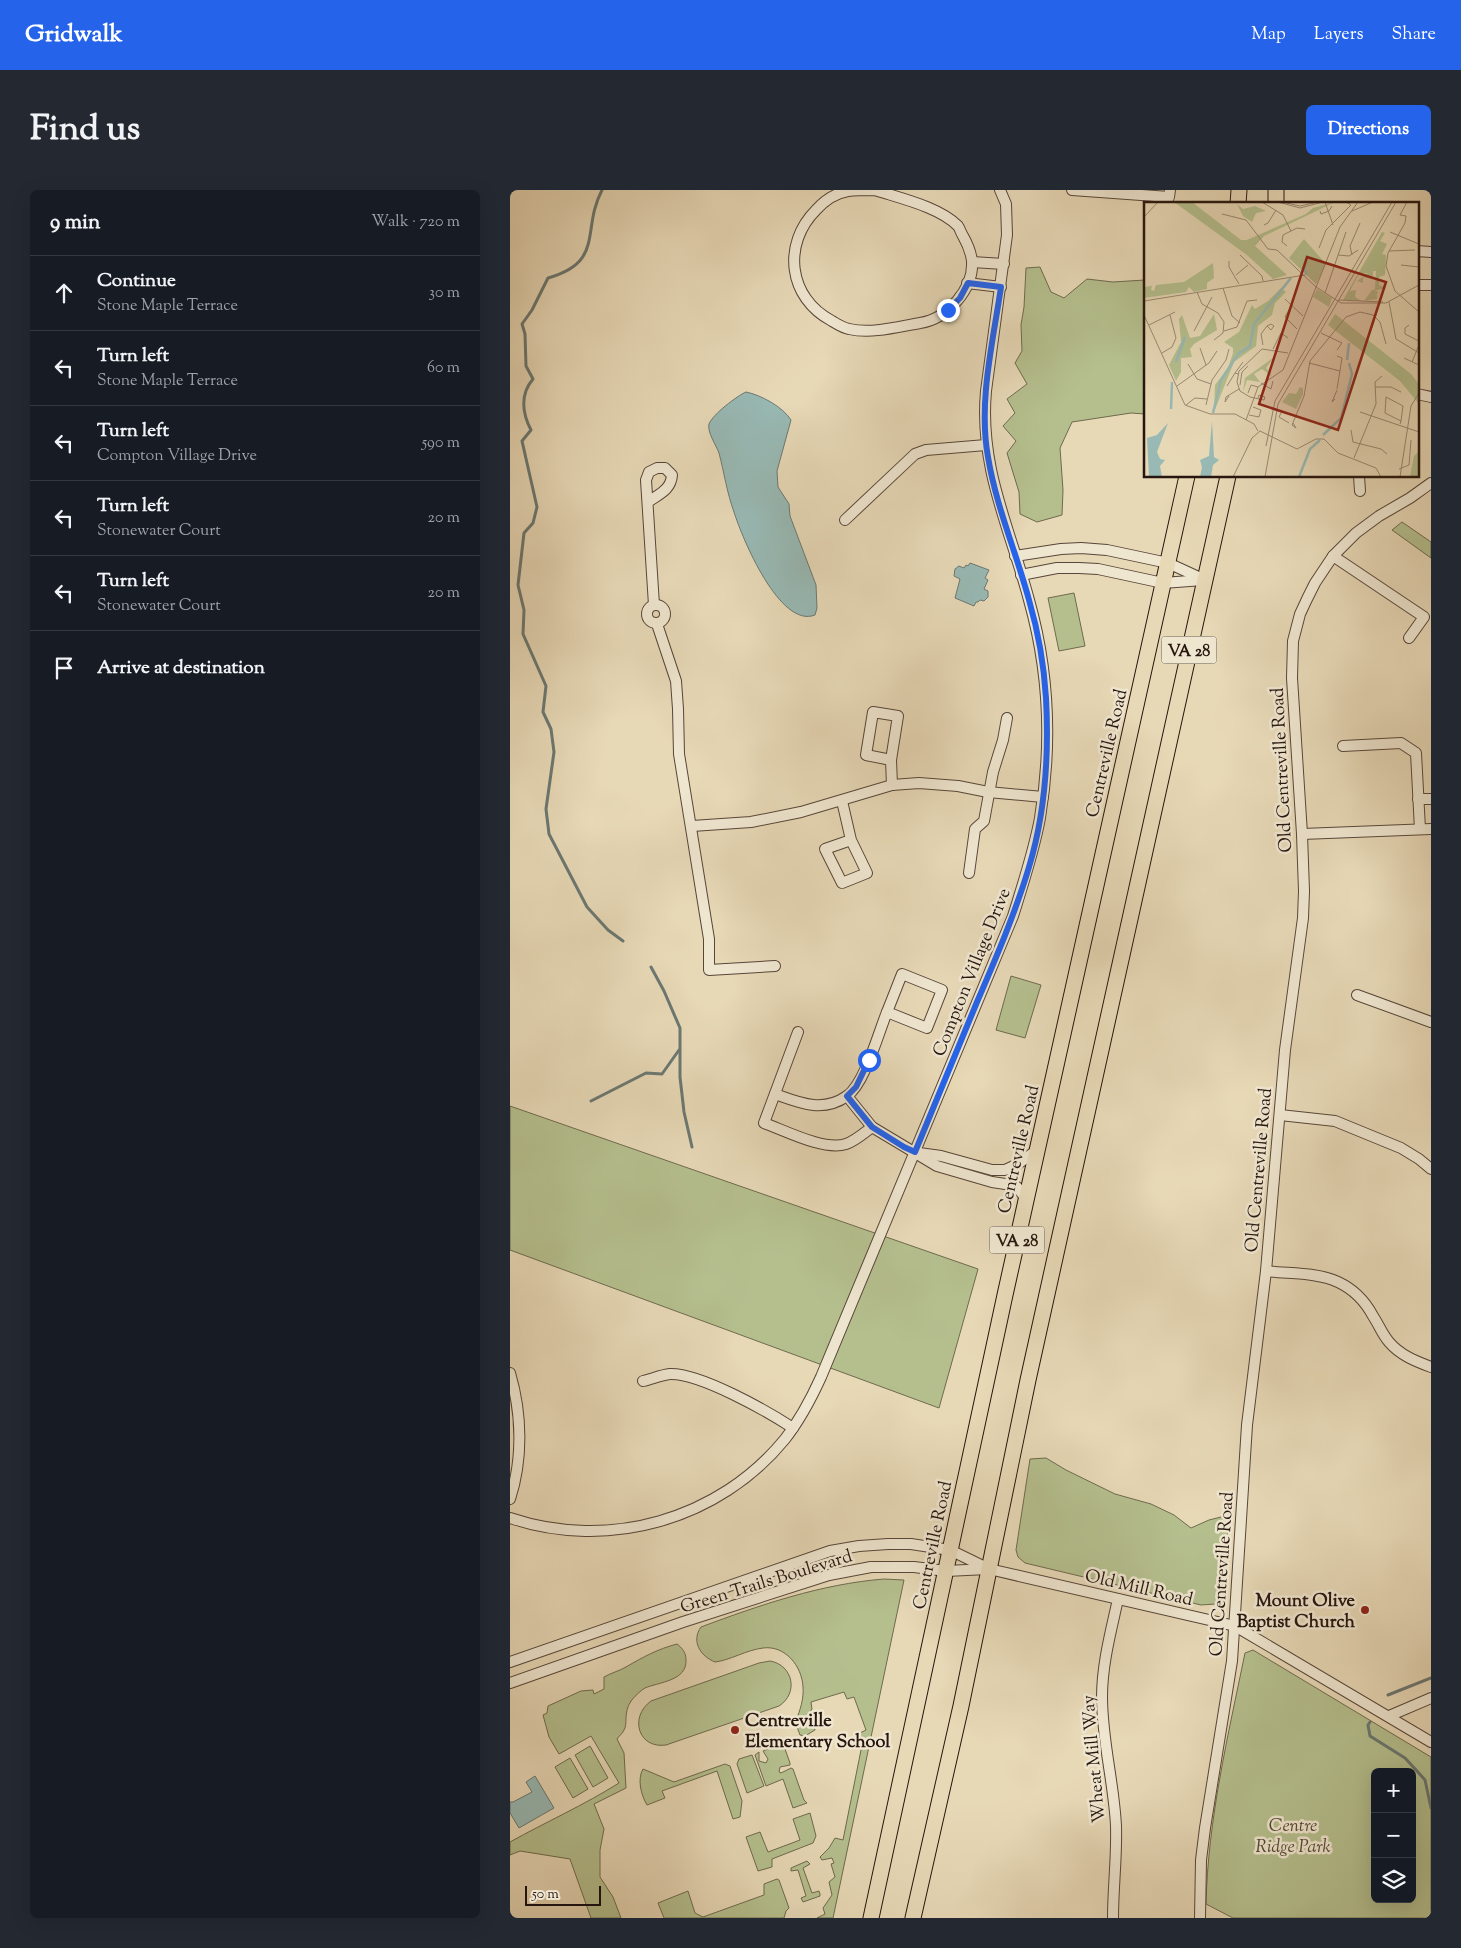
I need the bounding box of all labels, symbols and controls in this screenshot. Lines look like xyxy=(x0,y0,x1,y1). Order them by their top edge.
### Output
text: Gridwalk xyxy=(25,18,123,52)
text: Map xyxy=(1251,22,1286,48)
text: Layers xyxy=(1314,22,1364,48)
text: Share xyxy=(1392,22,1436,48)
text: Find us xyxy=(30,105,140,156)
button: Directions xyxy=(1306,105,1431,155)
inset map xyxy=(1144,202,1418,478)
text: 9 min xyxy=(50,208,100,238)
text: Walk · 720 m xyxy=(371,211,460,234)
text: Continue xyxy=(97,268,176,295)
icon: ahead xyxy=(50,279,78,307)
text: 30 m xyxy=(429,282,460,305)
text: Stone Maple Terrace xyxy=(97,295,238,318)
route end xyxy=(937,299,960,322)
text: Turn left xyxy=(97,343,169,370)
icon: left xyxy=(50,354,78,382)
text: 60 m xyxy=(427,357,460,380)
text: Stone Maple Terrace xyxy=(97,370,238,393)
text: Turn left xyxy=(97,418,169,445)
icon: left xyxy=(50,429,78,457)
text: 590 m xyxy=(422,432,460,455)
text: Compton Village Drive xyxy=(97,445,257,468)
text: Turn left xyxy=(97,493,169,520)
icon: left xyxy=(50,504,78,532)
text: 20 m xyxy=(427,507,460,530)
text: Stonewater Court xyxy=(97,520,221,543)
text: Turn left xyxy=(97,568,169,595)
icon: left xyxy=(50,579,78,607)
text: 20 m xyxy=(427,582,460,605)
text: Stonewater Court xyxy=(97,595,221,618)
road number: VA 28 xyxy=(1162,636,1216,664)
icon: arrive xyxy=(50,654,78,682)
text: Arrive at destination xyxy=(97,655,265,682)
street label: Centreville Road xyxy=(1081,687,1135,820)
street label: Old Centreville Road xyxy=(1266,687,1300,853)
street label: Compton Village Drive xyxy=(927,885,1019,1061)
route start xyxy=(858,1049,881,1072)
street label: Centreville Road xyxy=(993,1083,1047,1216)
street label: Old Centreville Road xyxy=(1240,1087,1280,1254)
road number: VA 28 xyxy=(990,1226,1044,1254)
street label: Centreville Road xyxy=(908,1479,960,1612)
street label: Old Centreville Road xyxy=(1204,1491,1242,1657)
street label: Green Trails Boulevard xyxy=(677,1544,856,1621)
street label: Old Mill Road xyxy=(1082,1564,1195,1614)
place label: Mount Olive Baptist Church xyxy=(1237,1589,1356,1636)
marker: Mount Olive Baptist Church xyxy=(1359,1604,1371,1616)
street label: Wheat Mill Way xyxy=(1076,1694,1114,1824)
place label: Centreville Elementary School xyxy=(745,1709,891,1756)
marker: Centreville Elementary School xyxy=(729,1724,741,1736)
map controls xyxy=(1371,1768,1416,1903)
button: + xyxy=(1371,1768,1416,1813)
button: − xyxy=(1371,1813,1416,1858)
park label: Centre Ridge Park xyxy=(1255,1814,1331,1861)
button: layers xyxy=(1371,1858,1416,1903)
scale bar xyxy=(525,1883,601,1906)
text: 50 m xyxy=(532,1885,559,1905)

